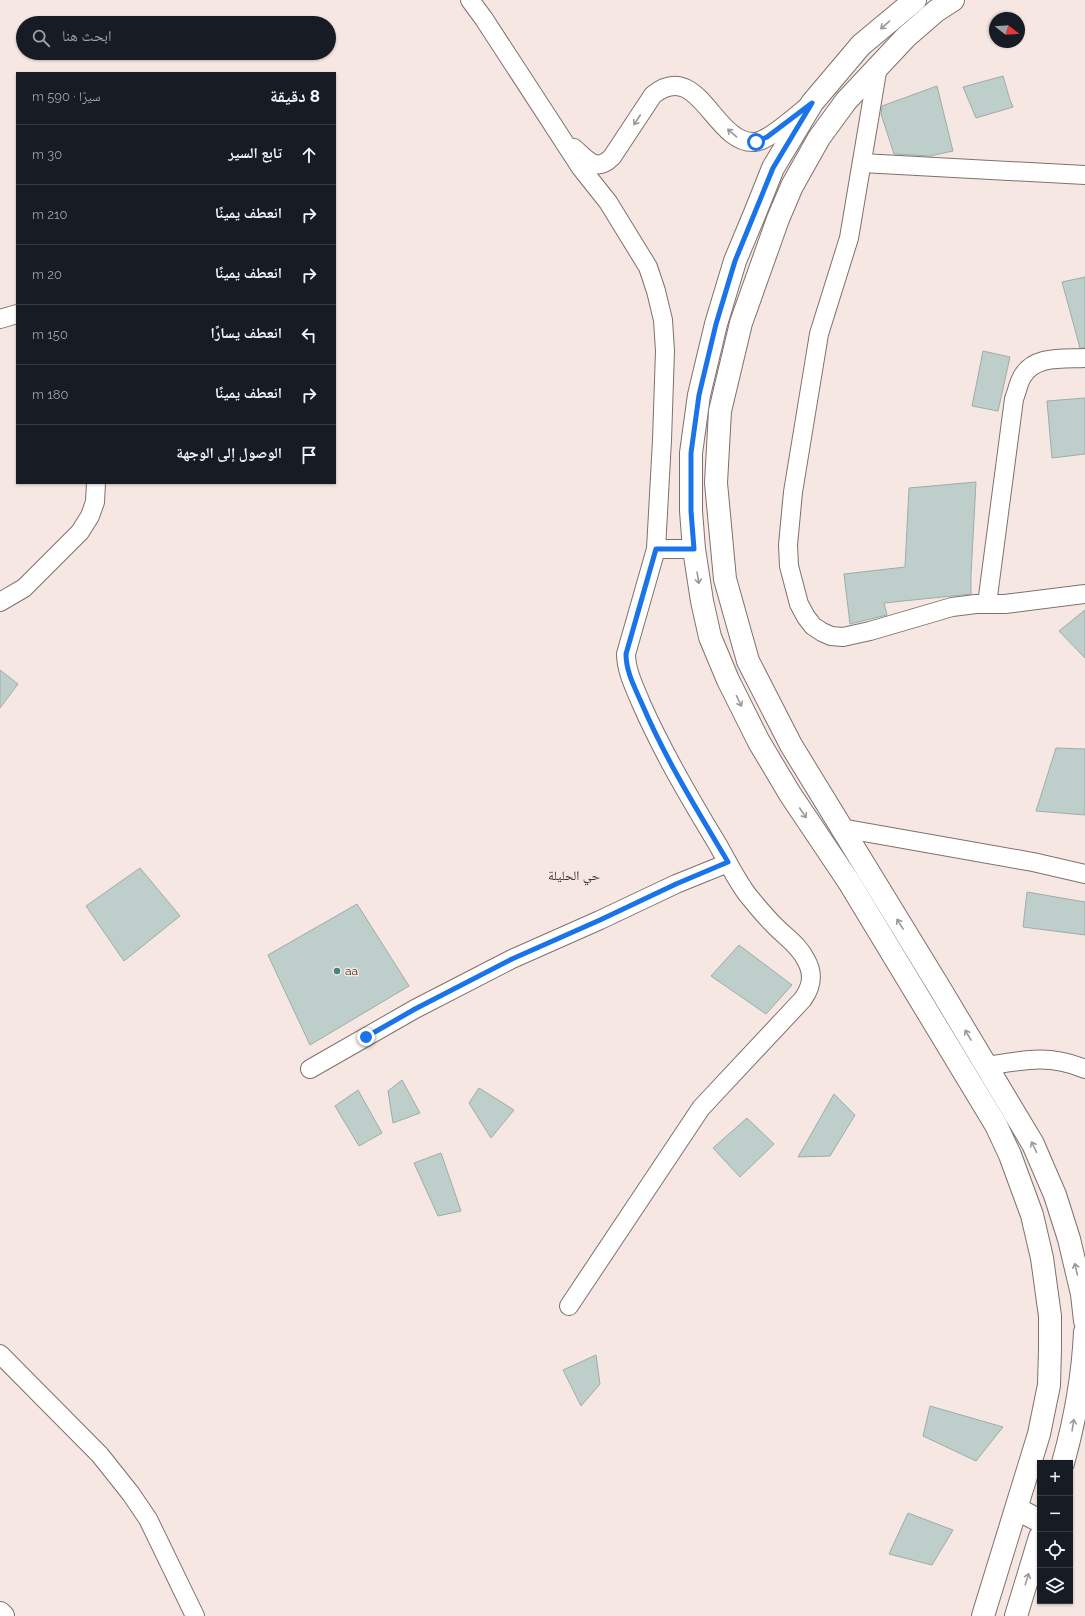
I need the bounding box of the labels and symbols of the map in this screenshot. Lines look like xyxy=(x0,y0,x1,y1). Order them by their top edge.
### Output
north arrow xyxy=(989,12,1025,48)
one-way arrow xyxy=(879,20,890,29)
one-way arrow xyxy=(633,114,641,125)
one-way arrow xyxy=(727,128,737,137)
route start xyxy=(747,133,765,151)
one-way arrow xyxy=(694,571,702,584)
one-way arrow xyxy=(735,694,743,706)
one-way arrow xyxy=(799,808,807,819)
district label: حي الحليلة xyxy=(548,868,600,886)
one-way arrow xyxy=(896,918,904,930)
place label: aa xyxy=(345,964,358,978)
marker: aa xyxy=(332,966,342,976)
route end xyxy=(357,1028,375,1046)
one-way arrow xyxy=(964,1030,972,1041)
one-way arrow xyxy=(1030,1141,1037,1153)
one-way arrow xyxy=(1072,1263,1080,1276)
one-way arrow xyxy=(1069,1419,1077,1432)
one-way arrow xyxy=(1024,1572,1031,1585)

